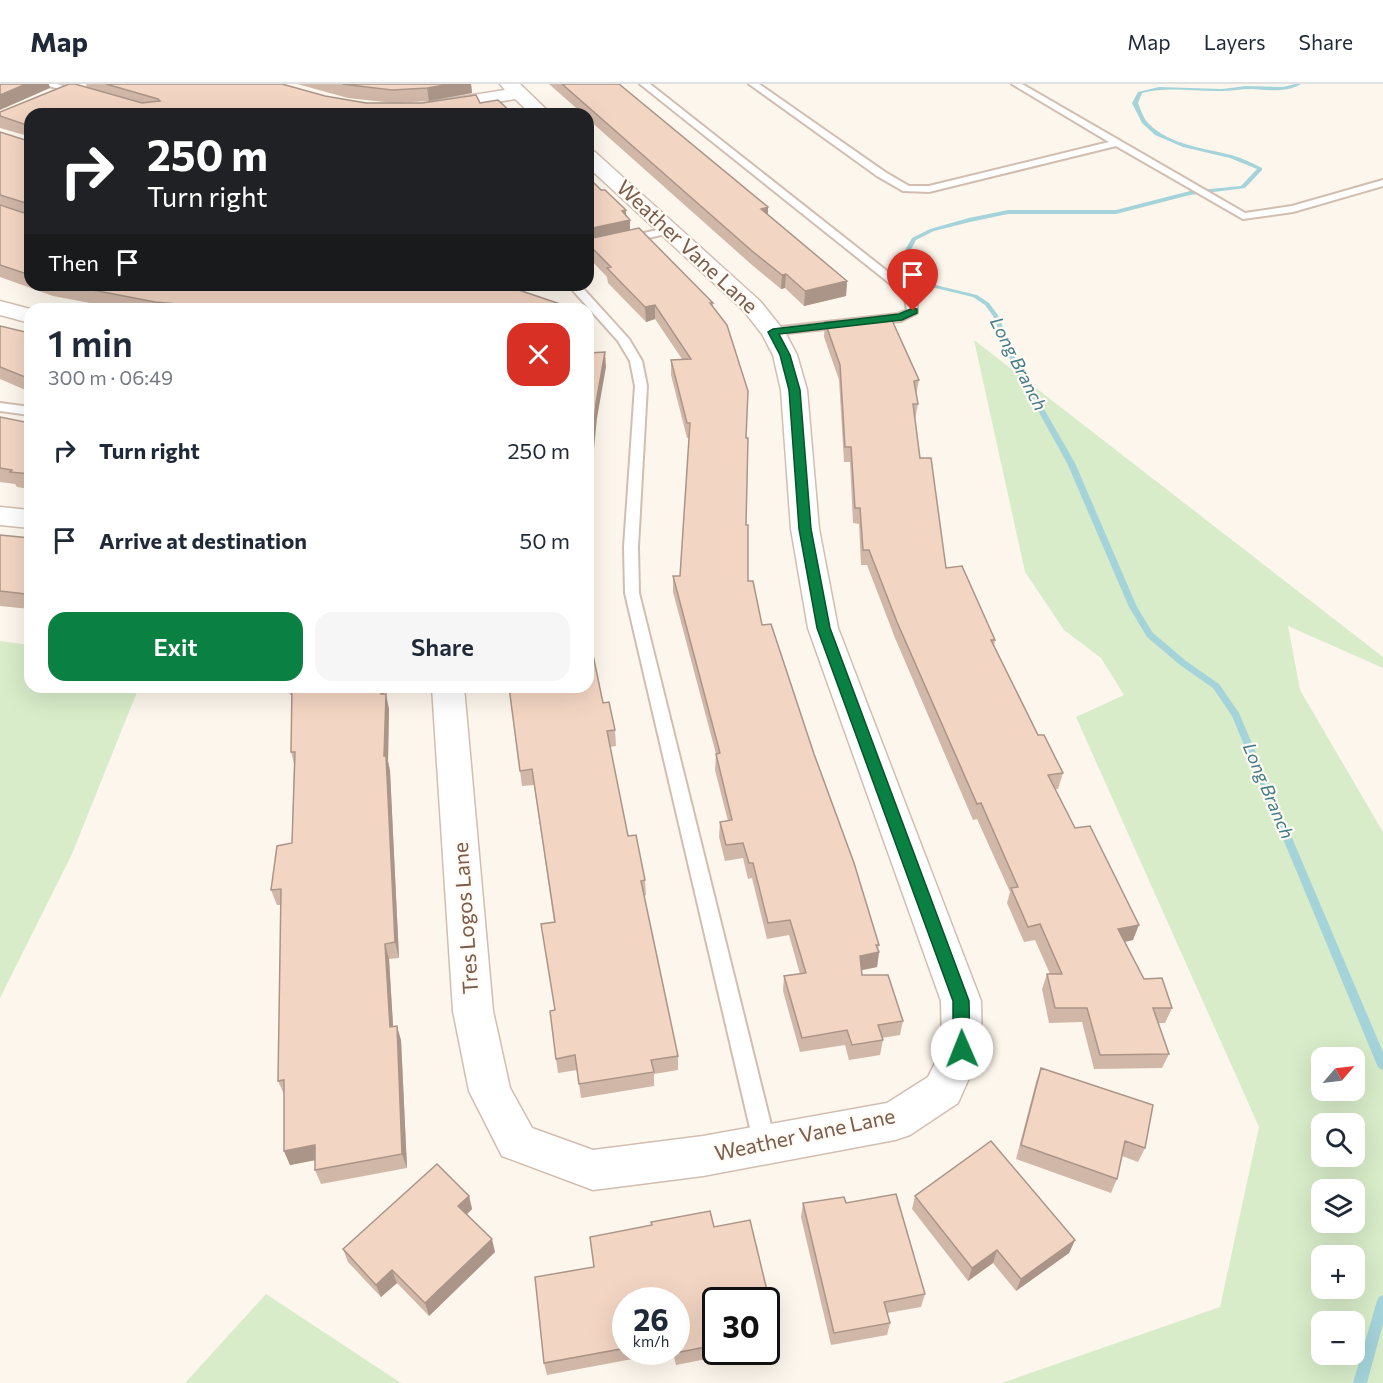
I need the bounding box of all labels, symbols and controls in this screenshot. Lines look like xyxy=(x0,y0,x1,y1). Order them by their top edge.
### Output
text: Map xyxy=(30,24,88,58)
text: Map xyxy=(1127,29,1171,54)
text: Layers xyxy=(1204,29,1266,54)
text: Share xyxy=(1299,29,1353,54)
text: 250 m xyxy=(147,128,268,180)
icon: right xyxy=(48,132,126,210)
street label: Weather Vane Lane xyxy=(612,174,764,318)
text: Turn right xyxy=(147,180,267,213)
icon: arrive xyxy=(111,246,144,279)
text: Then xyxy=(48,249,99,276)
pin xyxy=(887,249,938,311)
icon: arrive xyxy=(896,258,929,291)
water label: Long Branch xyxy=(986,313,1052,414)
text: 1 min xyxy=(48,320,133,364)
button: close xyxy=(507,323,570,386)
text: 300 m · 06:49 xyxy=(48,365,173,389)
icon: right xyxy=(48,434,81,467)
text: Turn right xyxy=(99,437,200,464)
text: 250 m xyxy=(507,437,570,464)
icon: arrive xyxy=(48,524,81,557)
text: Arrive at destination xyxy=(99,527,307,554)
text: 50 m xyxy=(520,527,570,554)
button: Exit xyxy=(48,612,303,681)
button: Share xyxy=(315,612,570,681)
water label: Long Branch xyxy=(1239,739,1299,842)
street label: Tres Logos Lane xyxy=(447,841,482,995)
position arrow xyxy=(930,1017,994,1081)
north arrow xyxy=(1311,1047,1365,1101)
map controls xyxy=(1311,1047,1365,1365)
street label: Weather Vane Lane xyxy=(712,1102,897,1165)
button: search xyxy=(1311,1113,1365,1167)
button: layers xyxy=(1311,1179,1365,1233)
button: + xyxy=(1311,1245,1365,1299)
speed limit sign: 30 xyxy=(702,1287,780,1365)
text: 26 xyxy=(633,1300,669,1337)
button: − xyxy=(1311,1311,1365,1365)
text: km/h xyxy=(633,1332,669,1350)

